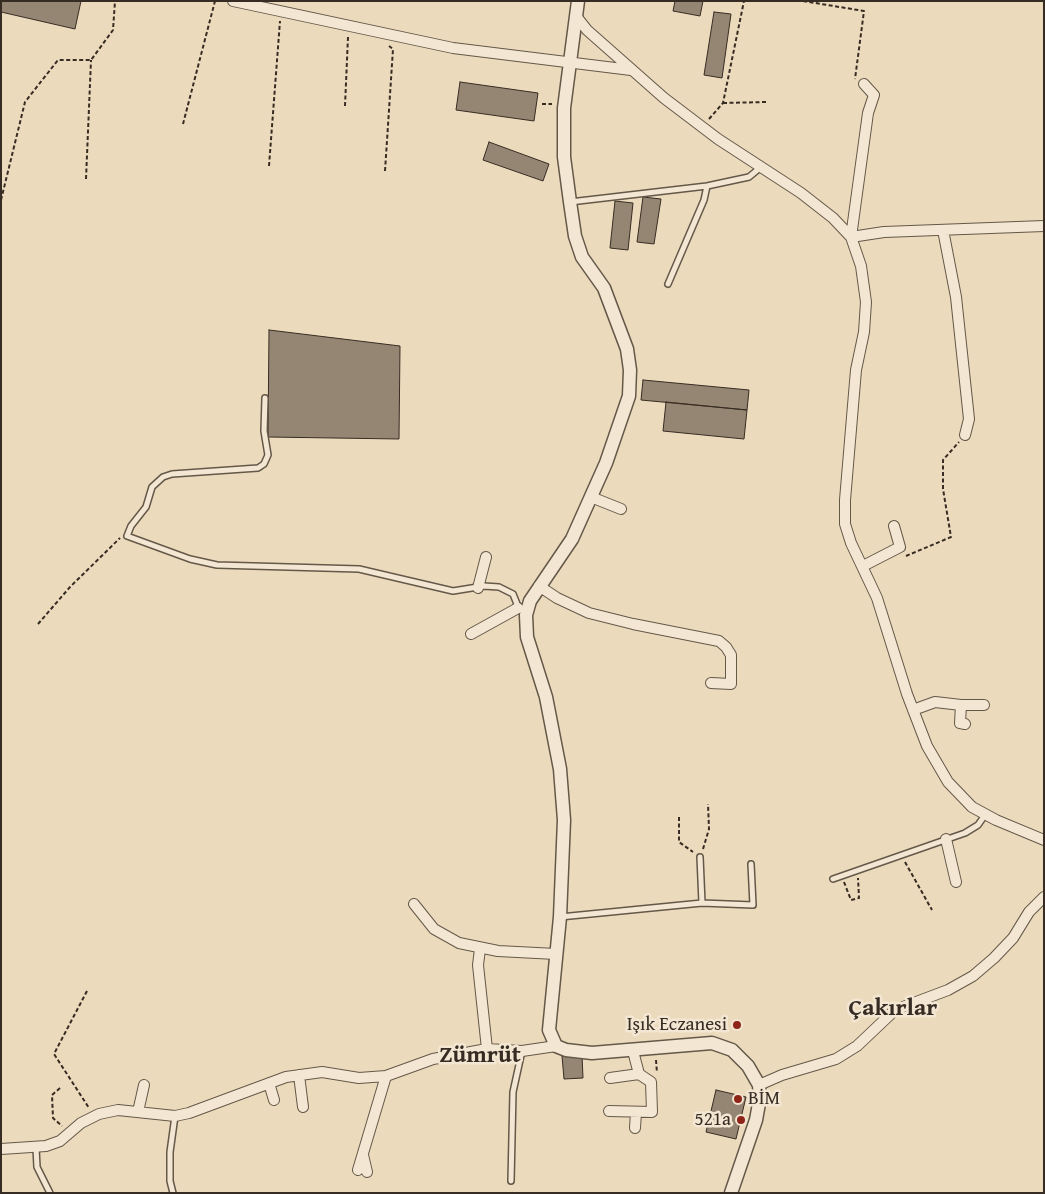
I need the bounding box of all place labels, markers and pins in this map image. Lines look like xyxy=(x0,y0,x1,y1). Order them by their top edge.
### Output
place label: Işık Eczanesi xyxy=(627,1014,727,1036)
marker: Işık Eczanesi xyxy=(731,1019,743,1031)
place label: BİM xyxy=(748,1088,780,1110)
marker: BİM xyxy=(732,1093,744,1105)
place label: 521a xyxy=(695,1109,731,1131)
marker: 521a xyxy=(735,1114,747,1126)

